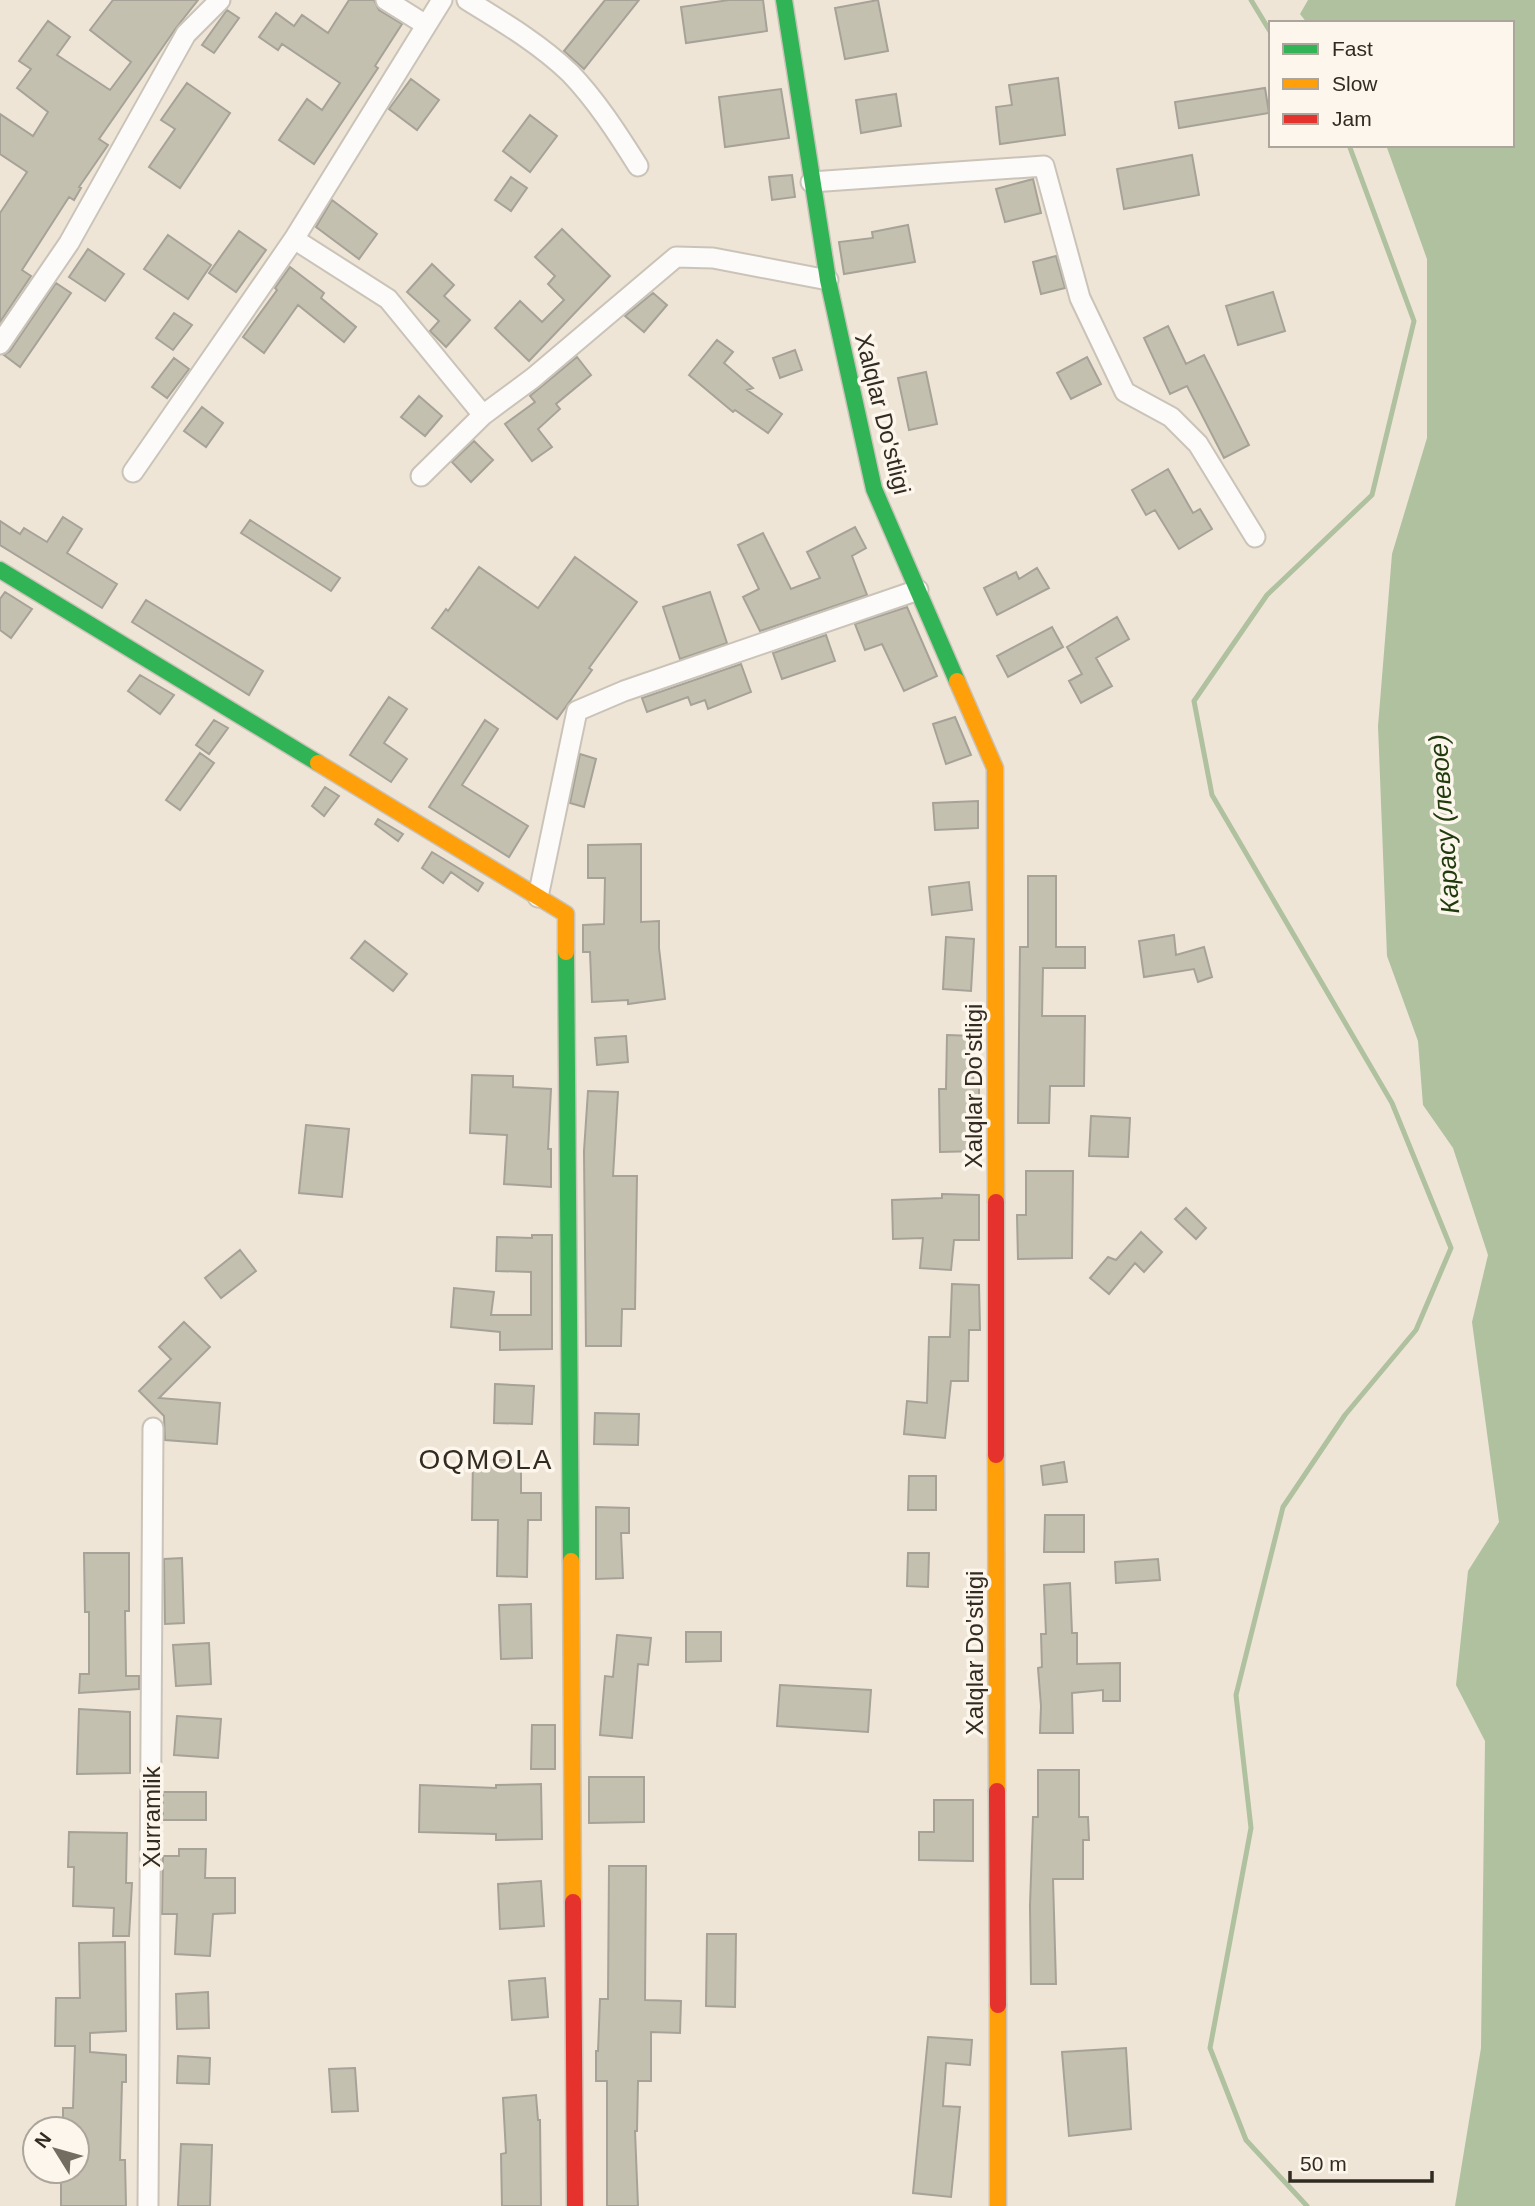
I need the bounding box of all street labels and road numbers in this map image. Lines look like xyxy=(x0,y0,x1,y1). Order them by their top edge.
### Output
street label: Xalqlar Do'stligi xyxy=(850,331,916,497)
street label: Xalqlar Do'stligi xyxy=(960,1004,987,1168)
street label: Xalqlar Do'stligi xyxy=(961,1571,988,1735)
street label: Xurramlik xyxy=(138,1765,165,1868)

